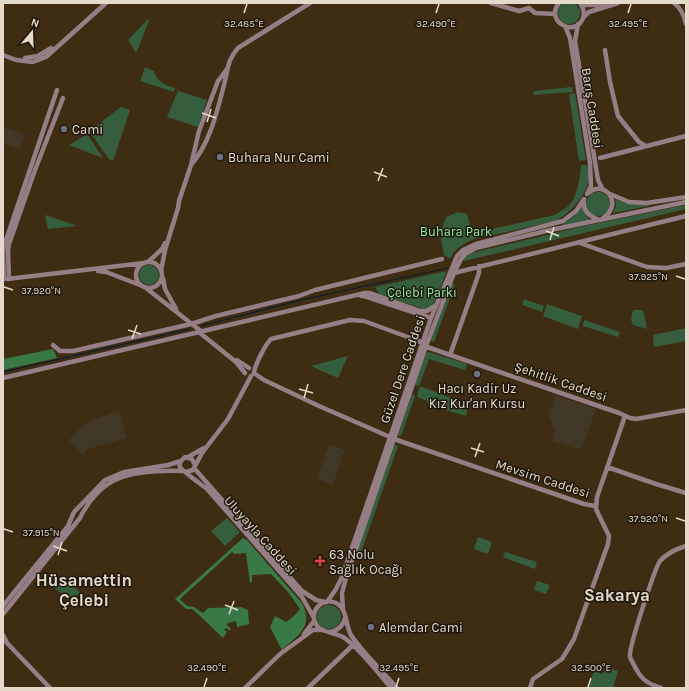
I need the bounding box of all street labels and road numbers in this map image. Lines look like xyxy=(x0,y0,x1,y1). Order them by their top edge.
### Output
street label: Barış Caddesi xyxy=(579,67,606,150)
street label: Güzel Dere Caddesi xyxy=(377,313,428,425)
street label: Şehitlik Caddesi xyxy=(513,359,609,404)
street label: Mevsim Caddesi xyxy=(494,456,592,501)
street label: Uluyayla Caddesi xyxy=(221,493,300,578)

